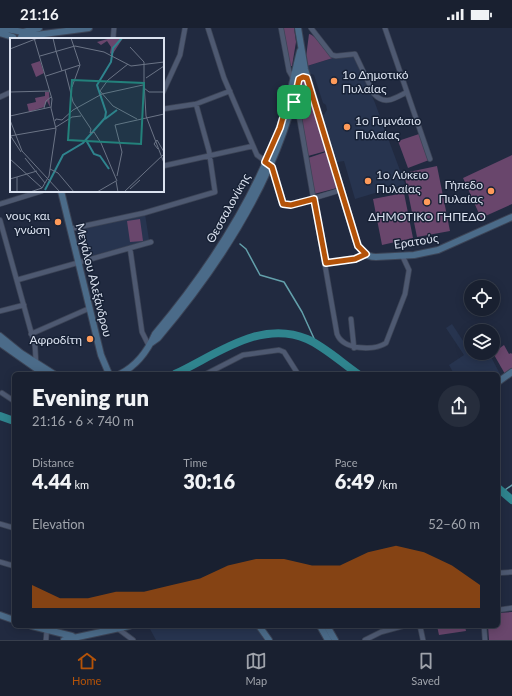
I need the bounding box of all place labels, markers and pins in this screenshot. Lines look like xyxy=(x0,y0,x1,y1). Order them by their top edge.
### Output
place label: 1ο Δημοτικό Πυλαίας xyxy=(342,67,409,96)
marker: 1ο Δημοτικό Πυλαίας xyxy=(329,76,339,86)
pin xyxy=(277,85,311,119)
place label: 1ο Γυμνάσιο Πυλαίας xyxy=(355,113,421,142)
marker: 1ο Γυμνάσιο Πυλαίας xyxy=(342,122,352,132)
place label: 1ο Λύκειο Πυλαίας xyxy=(376,167,429,196)
marker: 1ο Λύκειο Πυλαίας xyxy=(363,176,373,186)
place label: Γήπεδο Πυλαίας xyxy=(438,177,483,206)
marker: Γήπεδο Πυλαίας xyxy=(486,186,496,196)
marker: ΔΗΜΟΤΙΚΟ ΓΗΠΕΔΟ xyxy=(422,197,432,207)
place label: νους και γνώση xyxy=(6,208,51,237)
place label: ΔΗΜΟΤΙΚΟ ΓΗΠΕΔΟ xyxy=(368,209,486,224)
marker: νους και γνώση xyxy=(53,217,63,227)
place label: Αφροδίτη xyxy=(29,332,82,347)
marker: Αφροδίτη xyxy=(85,334,95,344)

